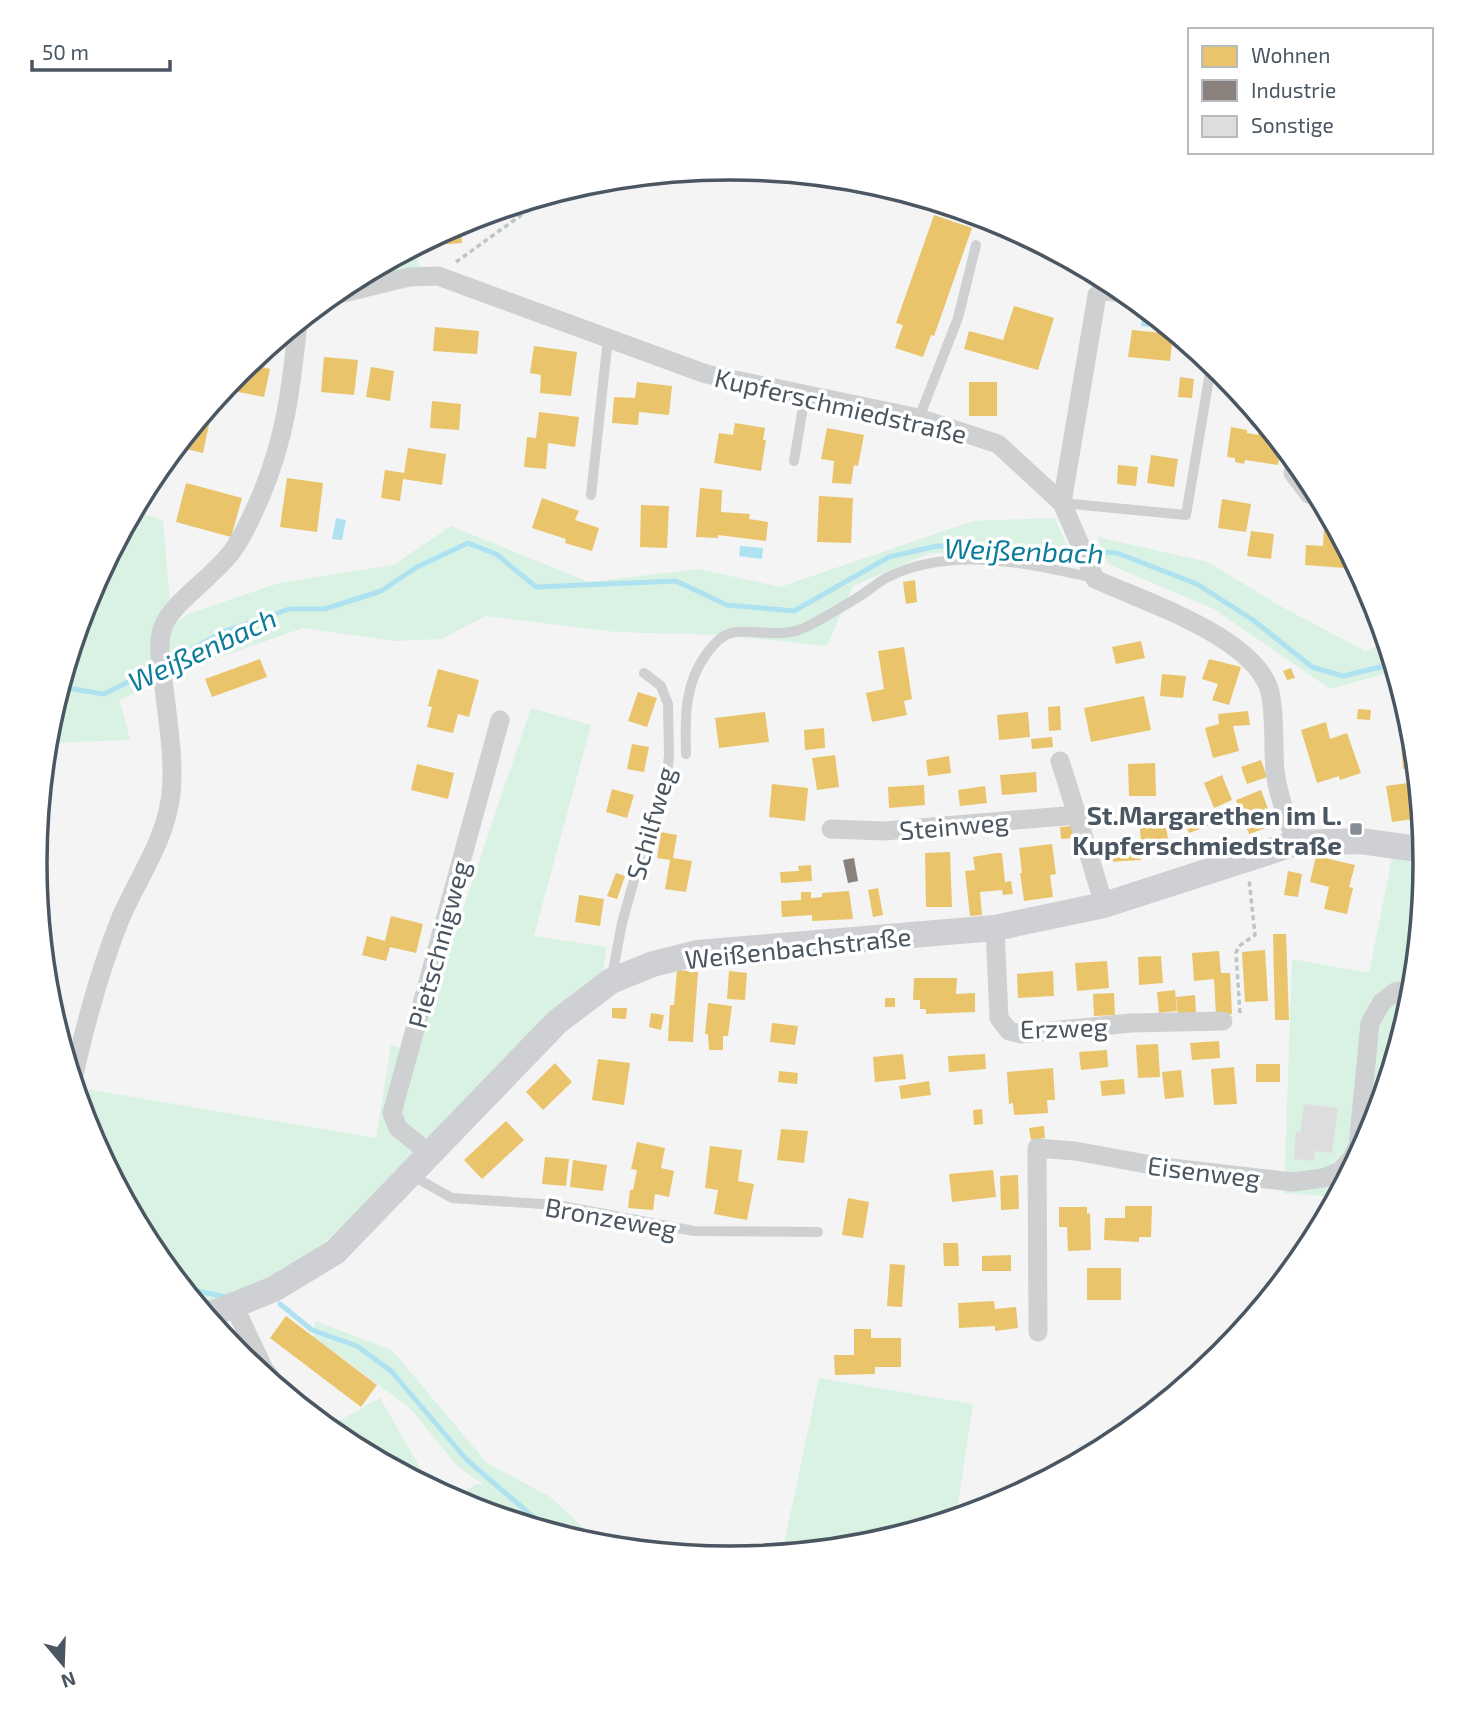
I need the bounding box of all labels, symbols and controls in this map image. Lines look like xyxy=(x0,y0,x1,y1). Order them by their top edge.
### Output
scale bar xyxy=(32,28,170,72)
legend xyxy=(1188,28,1433,154)
text: 50 m xyxy=(42,39,89,64)
text: Wohnen xyxy=(1251,42,1330,67)
text: Industrie xyxy=(1251,77,1336,102)
text: Sonstige xyxy=(1251,112,1334,137)
street label: Kupferschmiedstraße xyxy=(712,361,970,449)
water label: Weißenbach xyxy=(944,530,1104,570)
water label: Weißenbach xyxy=(122,600,282,698)
street label: Schilfweg xyxy=(619,763,681,883)
place label: St.Margarethen im L. Kupferschmiedstraße xyxy=(1072,799,1342,860)
street label: Steinweg xyxy=(898,805,1010,845)
marker: St.Margarethen im L. Kupferschmiedstraße xyxy=(1348,821,1364,837)
street label: Pietschnigweg xyxy=(401,857,475,1031)
street label: Weißenbachstraße xyxy=(683,920,913,974)
street label: Erzweg xyxy=(1019,1010,1109,1044)
street label: Eisenweg xyxy=(1146,1149,1262,1193)
street label: Bronzeweg xyxy=(543,1190,679,1244)
north arrow xyxy=(28,1629,98,1699)
text: N xyxy=(58,1667,79,1694)

